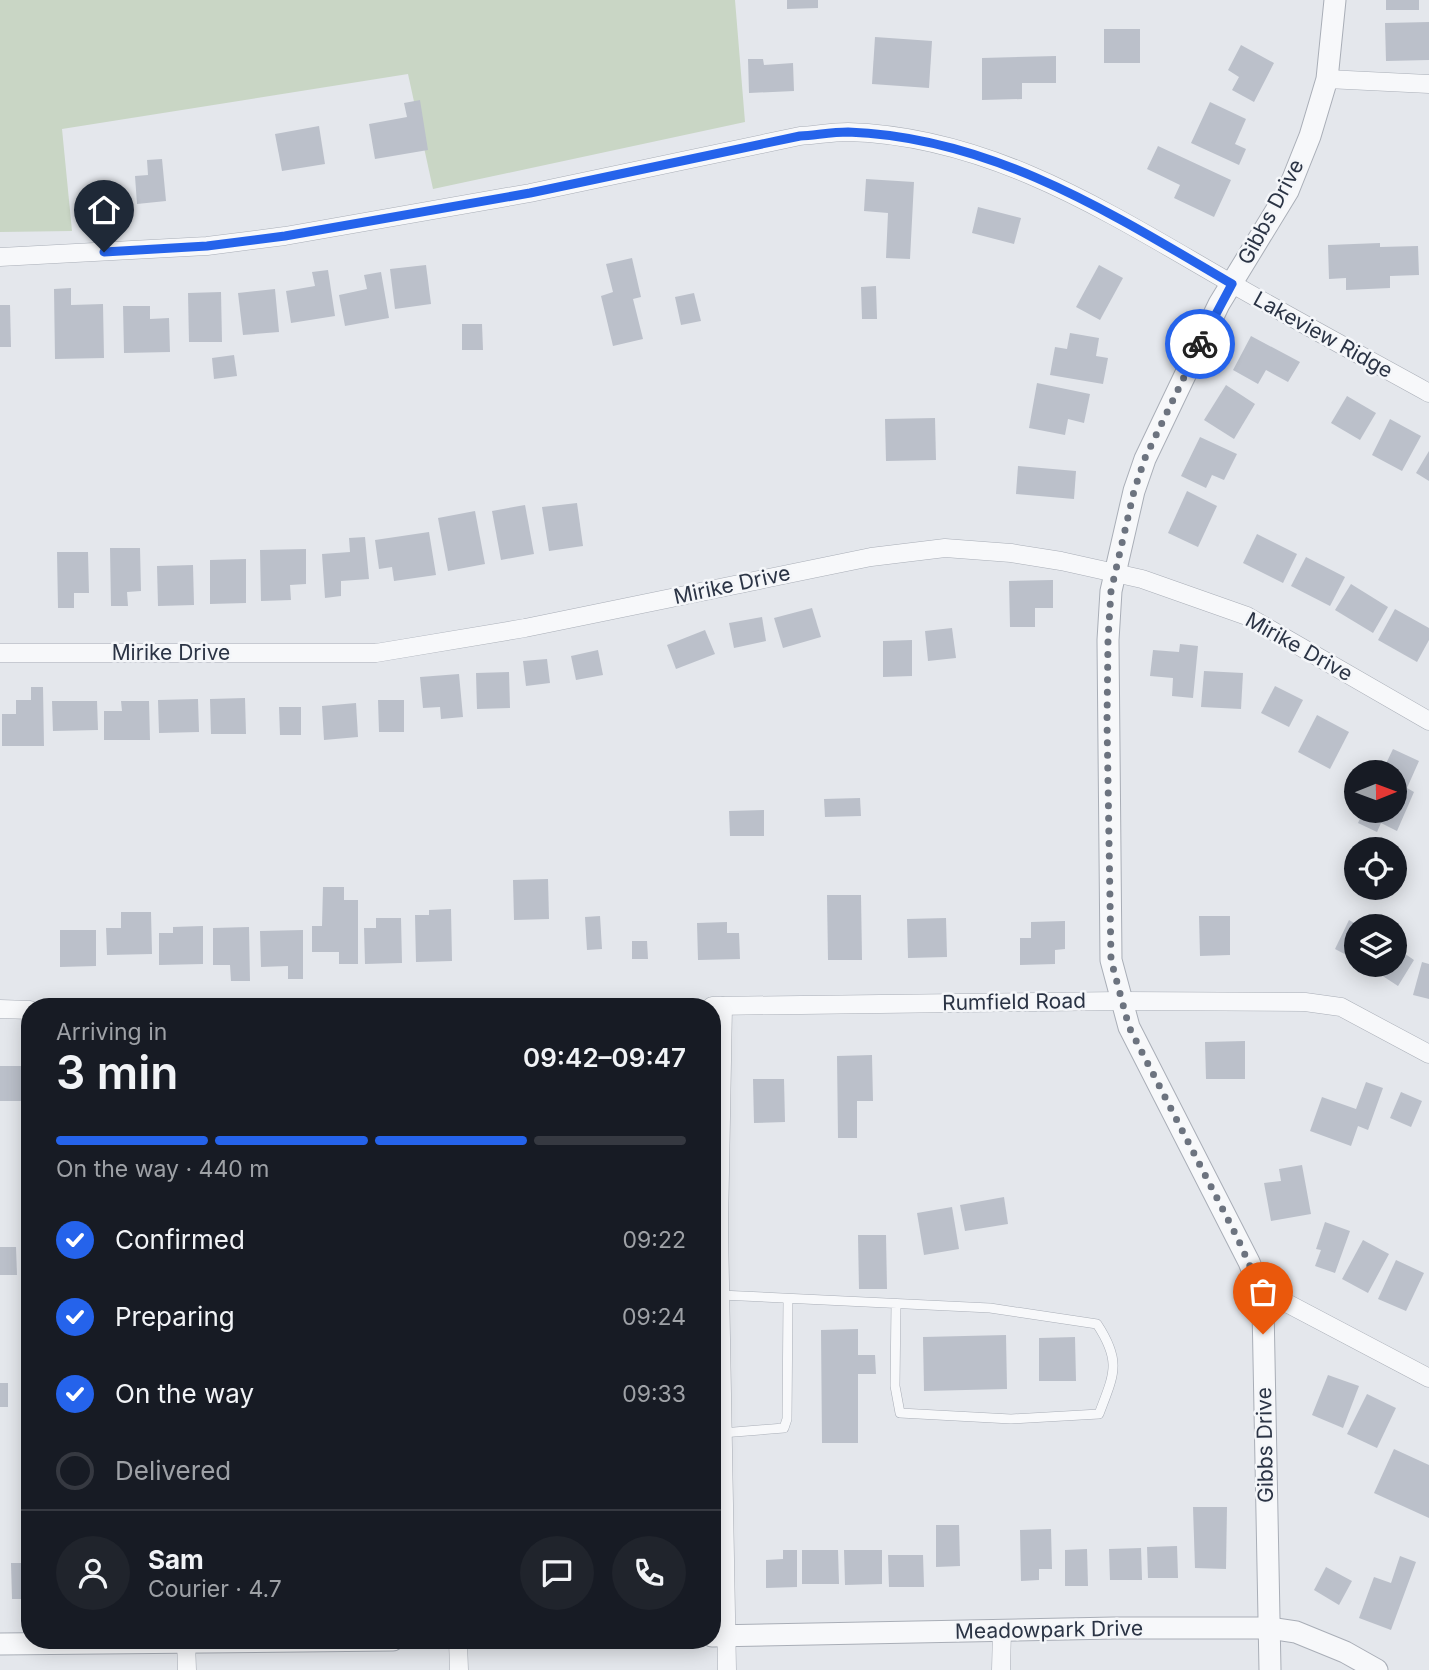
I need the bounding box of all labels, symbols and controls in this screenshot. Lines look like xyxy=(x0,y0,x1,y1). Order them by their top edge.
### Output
street label: Gibbs Drive xyxy=(1232,155,1309,269)
pin xyxy=(74,180,134,252)
icon: home xyxy=(85,191,123,229)
street label: Lakeview Ridge xyxy=(1249,286,1397,383)
courier xyxy=(1165,309,1235,379)
icon: bike xyxy=(1181,325,1219,363)
street label: Mirike Drive xyxy=(671,560,793,609)
street label: Mirike Drive xyxy=(1241,607,1357,686)
street label: Mirike Drive xyxy=(112,640,230,665)
north arrow xyxy=(1344,760,1407,822)
map controls xyxy=(1344,760,1407,977)
button: locate xyxy=(1344,837,1407,900)
button: layers xyxy=(1344,914,1407,977)
street label: Rumfield Road xyxy=(942,988,1086,1015)
text: Arriving in xyxy=(56,1018,167,1046)
text: 09:42–09:47 xyxy=(523,1042,686,1073)
text: 3 min xyxy=(56,1044,178,1100)
text: On the way · 440 m xyxy=(56,1155,269,1183)
icon: check xyxy=(56,1221,94,1259)
text: Confirmed xyxy=(115,1224,245,1255)
text: 09:22 xyxy=(623,1226,686,1254)
pin xyxy=(1233,1262,1293,1334)
icon: bag xyxy=(1244,1273,1282,1311)
icon: check xyxy=(56,1298,94,1336)
text: Preparing xyxy=(115,1301,235,1332)
text: 09:24 xyxy=(622,1303,686,1331)
icon: check xyxy=(56,1375,94,1413)
text: On the way xyxy=(115,1378,254,1409)
text: 09:33 xyxy=(622,1380,686,1408)
street label: Gibbs Drive xyxy=(1251,1387,1278,1503)
text: Delivered xyxy=(115,1455,231,1486)
button: person xyxy=(56,1536,130,1610)
button: chat xyxy=(520,1536,594,1610)
button: phone xyxy=(612,1536,686,1610)
text: Sam xyxy=(148,1544,204,1575)
text: Courier · 4.7 xyxy=(148,1575,282,1603)
street label: Meadowpark Drive xyxy=(955,1615,1143,1644)

